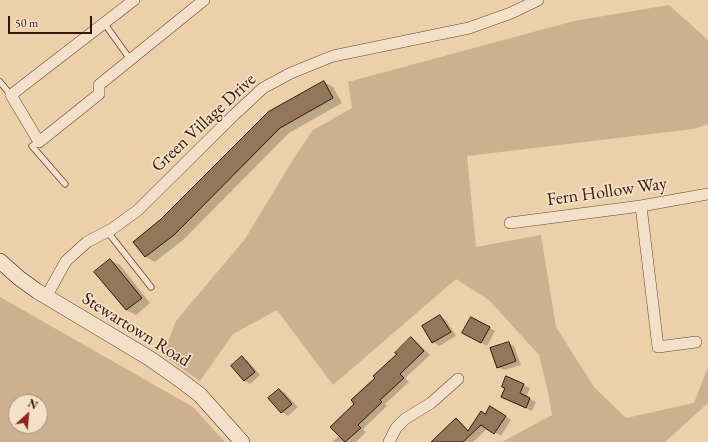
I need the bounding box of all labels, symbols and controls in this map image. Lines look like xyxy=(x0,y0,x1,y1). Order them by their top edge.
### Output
scale bar xyxy=(10,8,94,34)
text: 50 m xyxy=(15,15,38,31)
street label: Green Village Drive xyxy=(147,69,261,177)
street label: Fern Hollow Way xyxy=(546,173,668,211)
street label: Stewartown Road xyxy=(78,288,194,372)
north arrow xyxy=(8,394,48,434)
text: N xyxy=(26,396,40,412)

